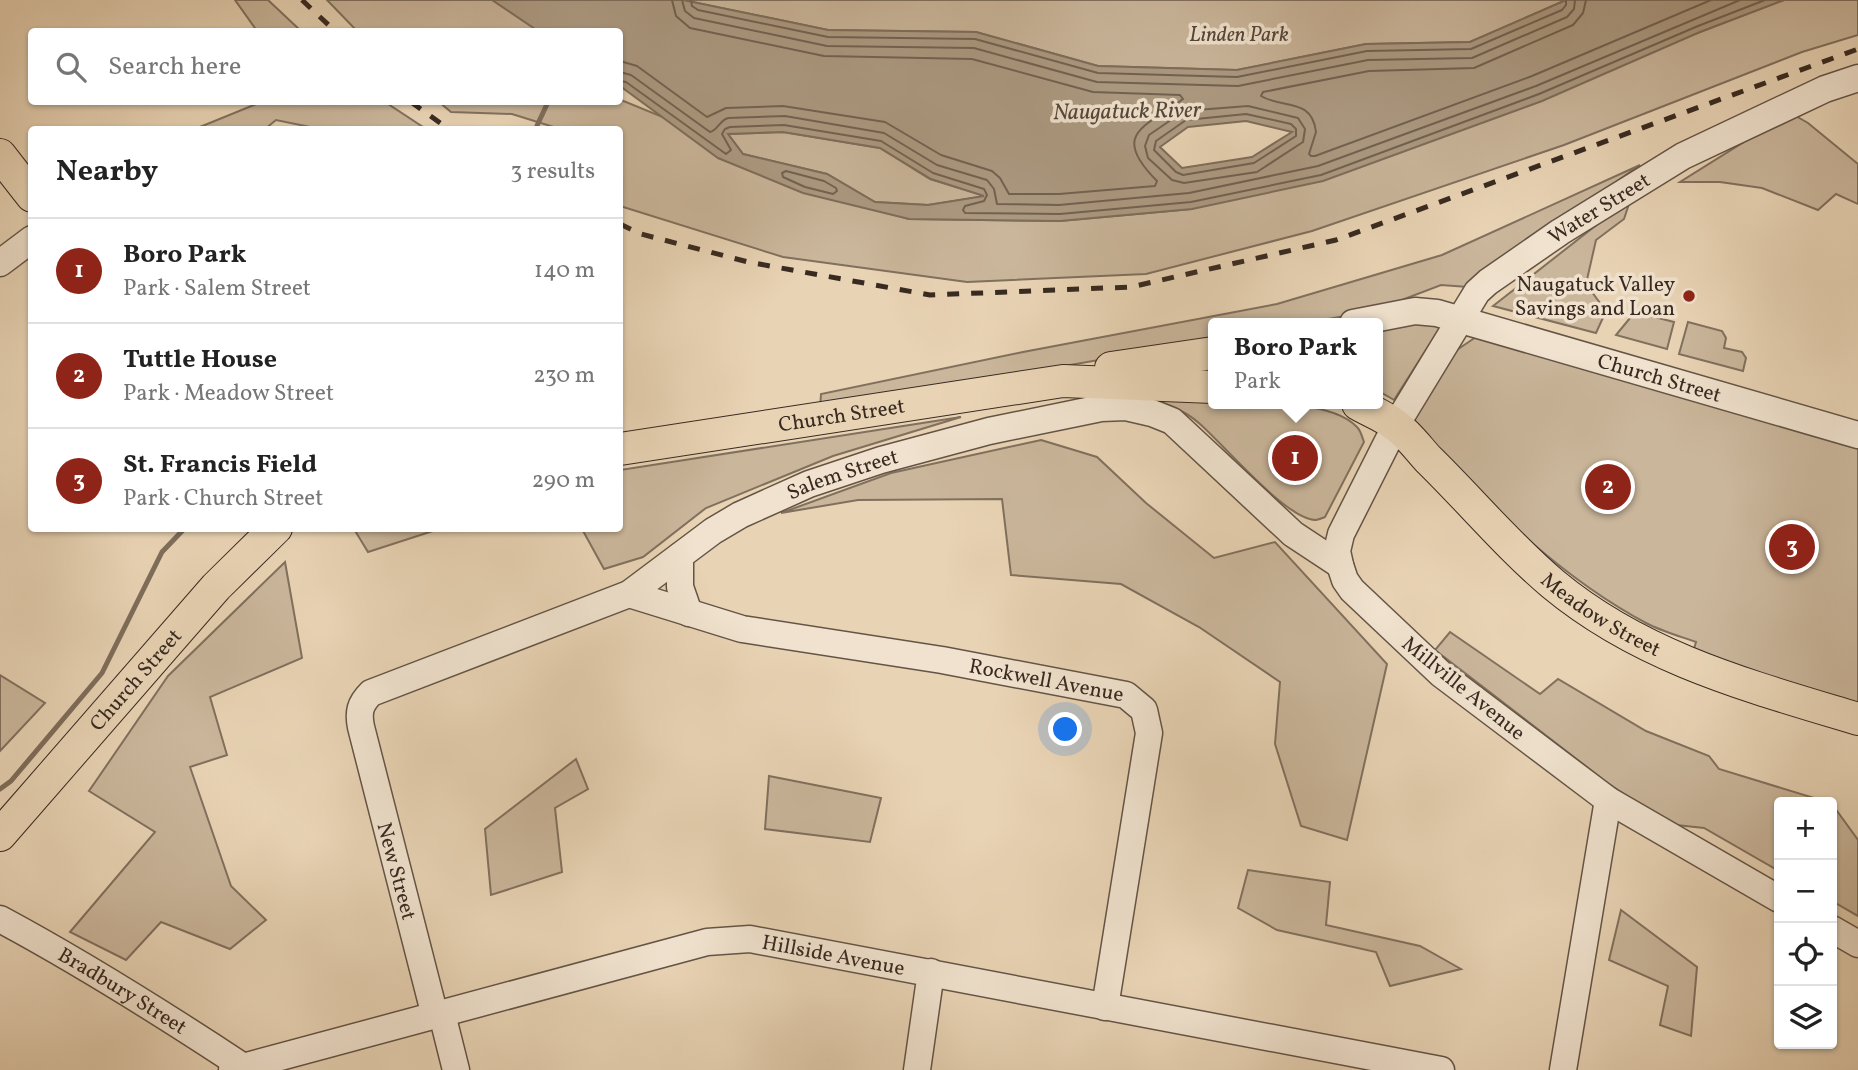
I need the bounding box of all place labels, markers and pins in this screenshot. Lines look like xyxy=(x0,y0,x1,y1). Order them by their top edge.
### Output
place label: Naugatuck Valley Savings and Loan xyxy=(1515,271,1676,324)
marker: Naugatuck Valley Savings and Loan xyxy=(1681,288,1697,304)
pin: 1 xyxy=(1272,432,1318,484)
pin: 2 xyxy=(1585,461,1631,513)
pin: 3 xyxy=(1769,521,1815,573)

